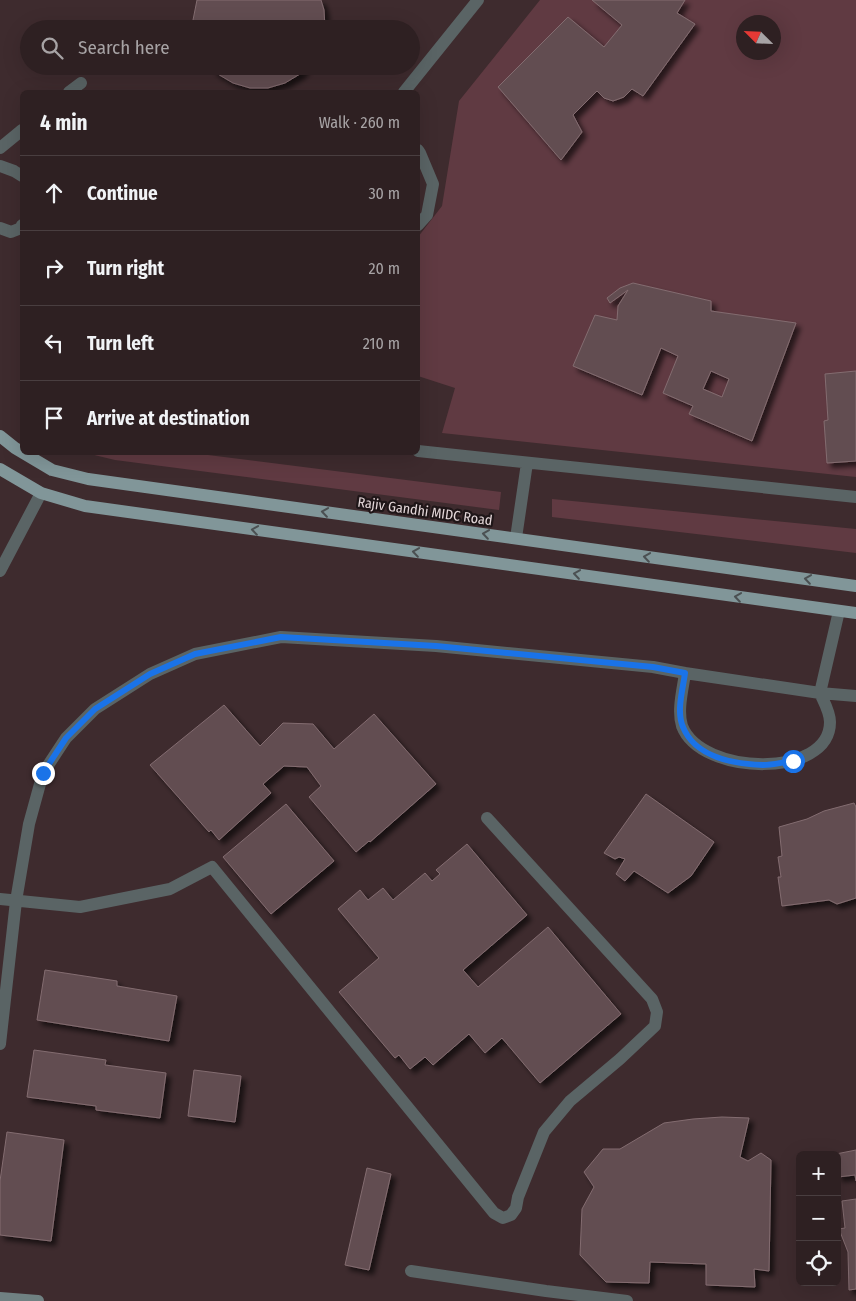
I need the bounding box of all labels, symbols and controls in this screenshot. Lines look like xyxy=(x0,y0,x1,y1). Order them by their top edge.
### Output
north arrow xyxy=(736,15,781,60)
search box xyxy=(20,20,420,75)
icon: search xyxy=(38,34,66,62)
text: Search here xyxy=(78,36,170,59)
text: 4 min xyxy=(40,110,88,136)
text: Walk · 260 m xyxy=(319,113,400,132)
icon: ahead xyxy=(40,179,68,207)
text: Continue xyxy=(87,182,158,205)
text: 30 m xyxy=(368,184,400,203)
icon: right xyxy=(40,254,68,282)
text: Turn right xyxy=(87,257,164,280)
text: 20 m xyxy=(369,259,400,278)
icon: left xyxy=(40,329,68,357)
text: Turn left xyxy=(87,332,154,355)
text: 210 m xyxy=(363,334,400,353)
icon: arrive xyxy=(40,404,68,432)
text: Arrive at destination xyxy=(87,407,250,430)
street label: Rajiv Gandhi MIDC Road xyxy=(356,494,493,529)
one-way arrow xyxy=(321,507,329,518)
one-way arrow xyxy=(251,525,259,536)
one-way arrow xyxy=(481,529,489,540)
one-way arrow xyxy=(412,547,420,558)
one-way arrow xyxy=(642,552,651,562)
one-way arrow xyxy=(573,570,582,580)
one-way arrow xyxy=(803,574,811,585)
one-way arrow xyxy=(734,592,742,603)
route start xyxy=(782,750,805,773)
route end xyxy=(32,762,55,785)
map controls xyxy=(796,1151,841,1286)
button: + xyxy=(796,1151,841,1196)
button: − xyxy=(796,1196,841,1241)
button: locate xyxy=(796,1241,841,1286)

